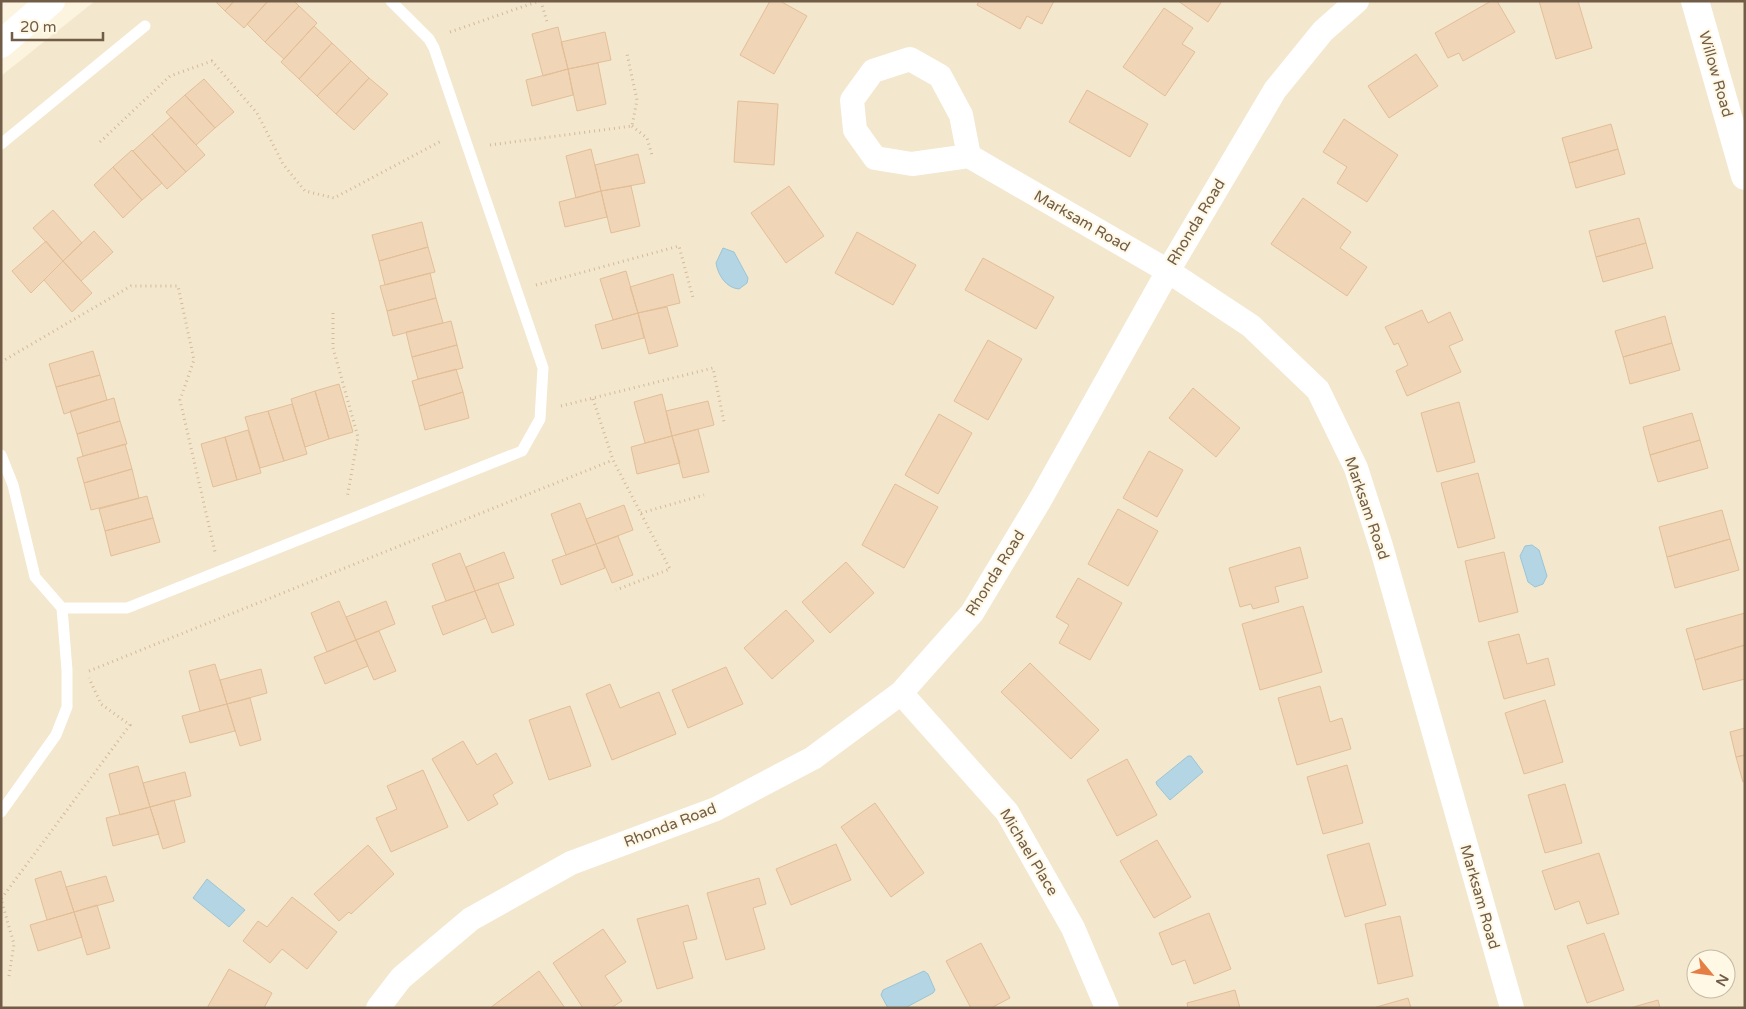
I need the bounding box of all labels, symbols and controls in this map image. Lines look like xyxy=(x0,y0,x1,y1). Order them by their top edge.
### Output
scale bar xyxy=(12,10,104,42)
text: 20 m xyxy=(20,18,57,36)
street label: Willow Road xyxy=(1695,29,1737,119)
street label: Rhonda Road xyxy=(1163,176,1229,268)
street label: Marksam Road xyxy=(1031,186,1133,256)
street label: Marksam Road xyxy=(1341,454,1393,562)
street label: Rhonda Road xyxy=(962,527,1028,619)
street label: Rhonda Road xyxy=(621,799,719,851)
street label: Michael Place xyxy=(996,805,1062,899)
street label: Marksam Road xyxy=(1456,843,1504,951)
north arrow xyxy=(1686,949,1736,999)
text: N xyxy=(1712,971,1732,989)

